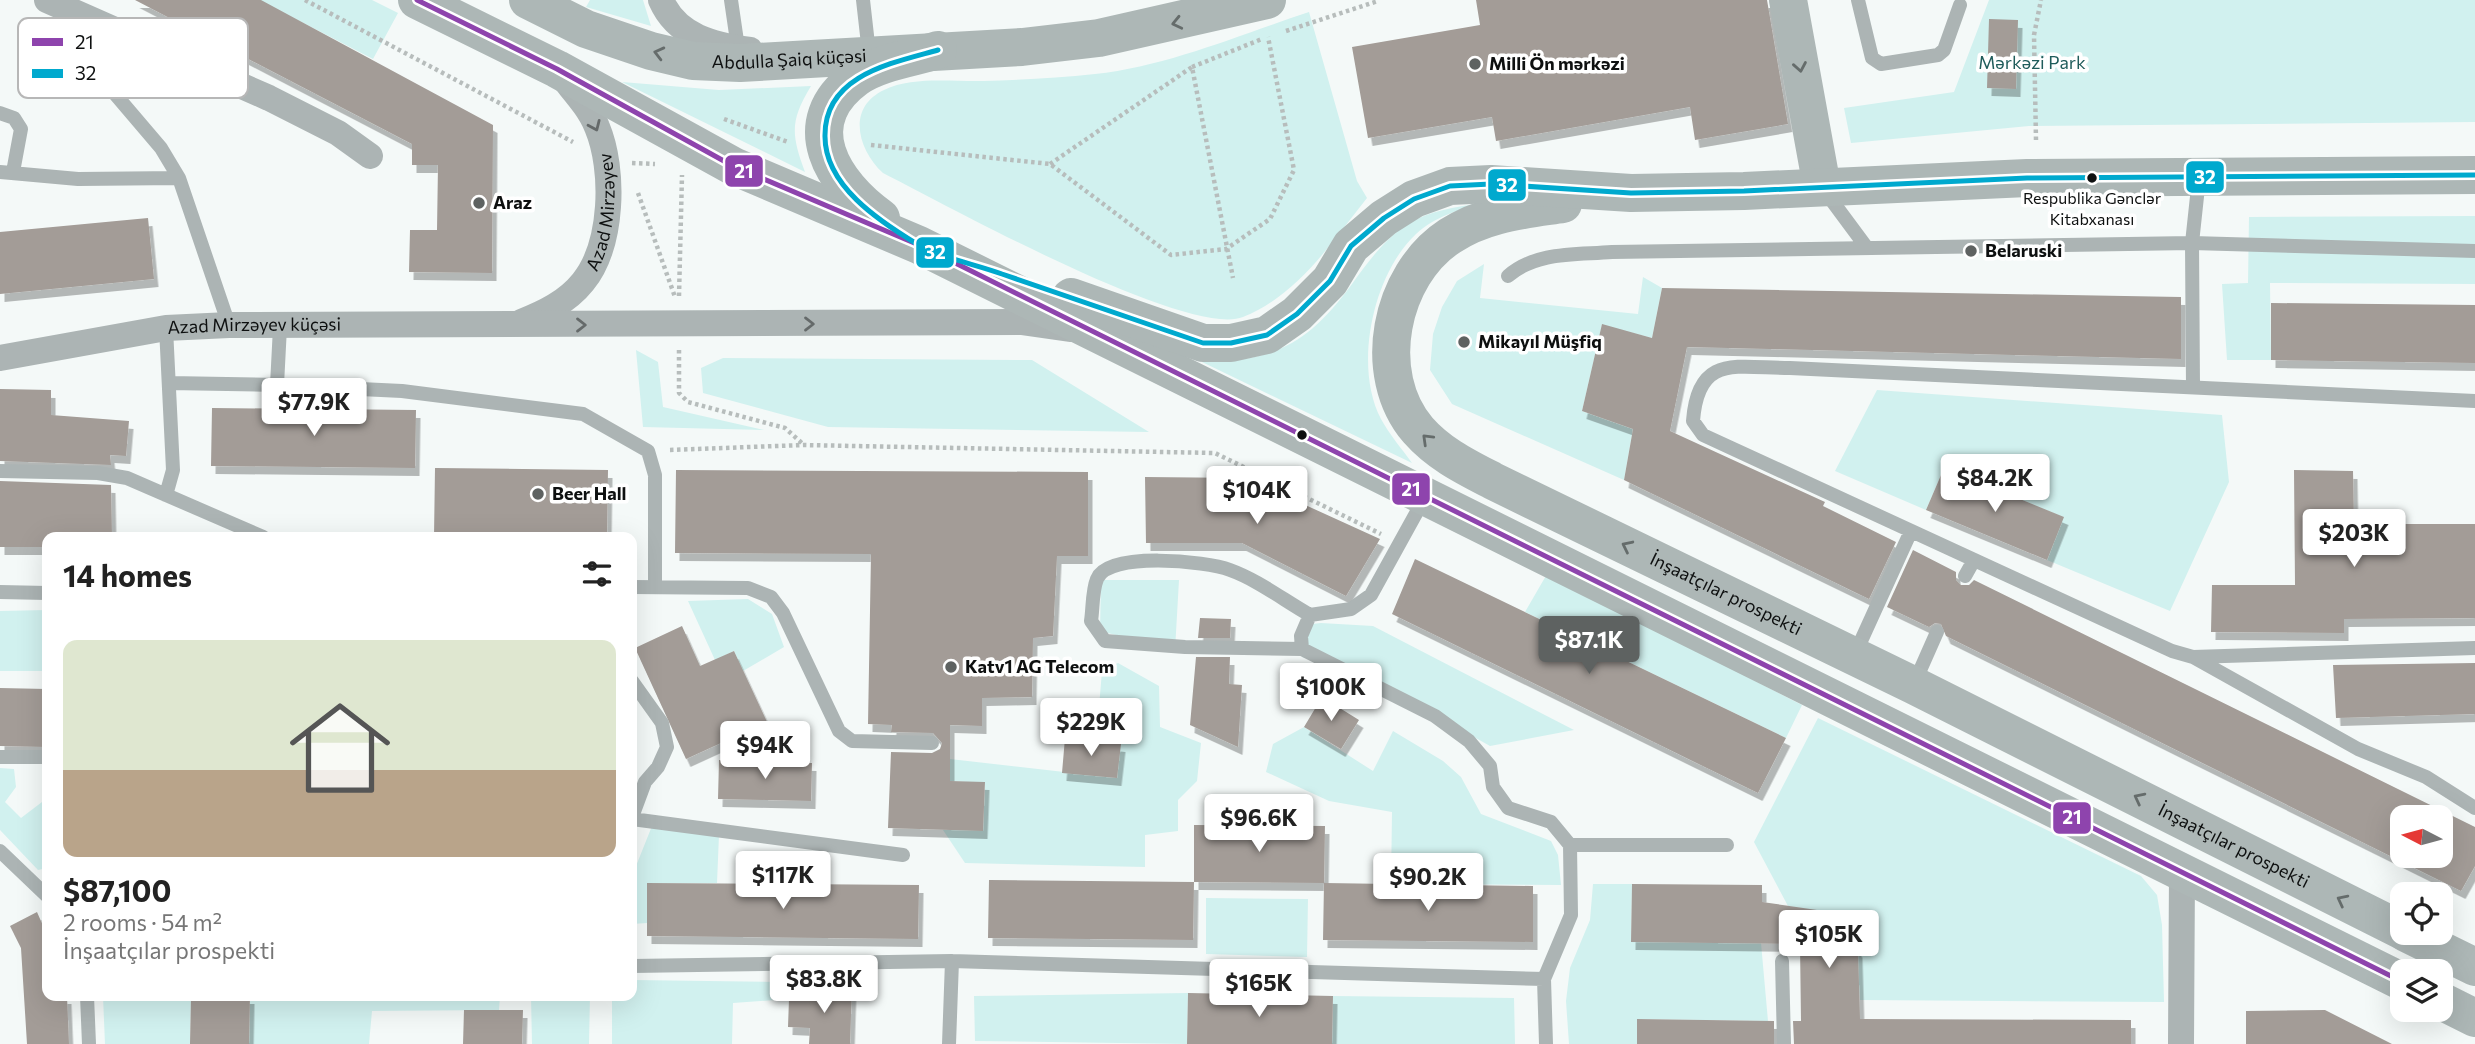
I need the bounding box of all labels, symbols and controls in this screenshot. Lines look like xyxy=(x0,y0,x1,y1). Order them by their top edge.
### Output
one-way arrow xyxy=(1171,15,1183,29)
legend xyxy=(18,18,248,98)
text: 21 xyxy=(75,30,94,53)
street label: Abdulla Şaiq küçəsi xyxy=(711,44,867,73)
one-way arrow xyxy=(653,47,665,61)
park label: Mərkəzi Park xyxy=(1978,51,2086,73)
place label: Milli Ön mərkəzi xyxy=(1489,52,1625,74)
marker: Milli Ön mərkəzi xyxy=(1467,56,1483,72)
text: 32 xyxy=(75,61,96,84)
one-way arrow xyxy=(1792,61,1807,73)
one-way arrow xyxy=(587,118,601,131)
street label: Azad Mirzəyev xyxy=(580,151,619,274)
line badge: 21 xyxy=(724,154,764,188)
text: 21 xyxy=(734,159,754,182)
line badge: 32 xyxy=(2185,160,2225,194)
text: 32 xyxy=(2194,165,2216,188)
line badge: 32 xyxy=(1487,168,1527,202)
marker: Respublika Gənclər Kitabxanası xyxy=(2085,171,2099,185)
text: 32 xyxy=(1496,173,1518,196)
place label: Respublika Gənclər Kitabxanası xyxy=(2023,188,2162,228)
place label: Araz xyxy=(493,191,532,213)
marker: Araz xyxy=(471,195,487,211)
line badge: 32 xyxy=(915,236,955,269)
place label: Belaruski xyxy=(1985,239,2062,261)
text: 32 xyxy=(924,240,946,263)
marker: Belaruski xyxy=(1963,243,1979,259)
street label: Azad Mirzəyev küçəsi xyxy=(167,313,341,338)
one-way arrow xyxy=(804,316,815,332)
one-way arrow xyxy=(577,317,587,333)
place label: Mikayıl Müşfiq xyxy=(1478,330,1602,352)
marker: Mikayıl Müşfiq xyxy=(1456,334,1472,350)
pin: $77.9K xyxy=(257,378,371,438)
text: $77.9K xyxy=(278,387,350,415)
unlabelled marker xyxy=(1295,428,1309,442)
one-way arrow xyxy=(1422,434,1435,447)
pin: $84.2K xyxy=(1938,454,2052,514)
text: $84.2K xyxy=(1957,463,2033,491)
pin: $104K xyxy=(1208,466,1306,526)
line badge: 21 xyxy=(1391,472,1431,506)
text: $104K xyxy=(1222,475,1292,503)
text: 21 xyxy=(1401,477,1421,500)
place label: Beer Hall xyxy=(552,482,627,504)
marker: Beer Hall xyxy=(530,486,546,502)
pin: $203K xyxy=(2305,510,2403,569)
text: $203K xyxy=(2319,518,2389,546)
one-way arrow xyxy=(1622,540,1634,554)
street label: İnşaatçılar prospekti xyxy=(1647,547,1806,639)
icon: filters xyxy=(578,555,616,593)
text: 14 homes xyxy=(63,556,192,593)
pin: $87.1K xyxy=(1532,616,1646,676)
text: $87.1K xyxy=(1555,625,1623,653)
place label: Katv1 AG Telecom xyxy=(965,655,1114,677)
marker: Katv1 AG Telecom xyxy=(943,659,959,675)
pin: $100K xyxy=(1282,664,1380,723)
text: $100K xyxy=(1296,672,1366,700)
icon: home xyxy=(277,685,403,811)
pin: $229K xyxy=(1042,698,1140,758)
text: $229K xyxy=(1056,707,1126,735)
pin: $94K xyxy=(724,722,806,781)
text: $94K xyxy=(736,730,794,758)
one-way arrow xyxy=(2133,793,2146,807)
pin: $96.6K xyxy=(1202,794,1316,854)
street label: İnşaatçılar prospekti xyxy=(2155,798,2313,892)
line badge: 21 xyxy=(2052,801,2092,835)
text: $96.6K xyxy=(1220,803,1298,831)
text: 21 xyxy=(2062,805,2082,828)
north arrow xyxy=(2390,805,2454,868)
map controls xyxy=(2390,805,2453,1022)
pin: $117K xyxy=(734,852,832,911)
pin: $90.2K xyxy=(1371,853,1485,913)
text: $117K xyxy=(752,860,814,888)
text: $90.2K xyxy=(1389,862,1467,890)
text: $87,100 xyxy=(63,871,171,908)
button: locate xyxy=(2390,882,2453,945)
one-way arrow xyxy=(2337,895,2349,909)
text: 2 rooms · 54 m² xyxy=(63,908,222,936)
pin: $105K xyxy=(1780,911,1878,970)
text: $105K xyxy=(1795,919,1863,947)
text: İnşaatçılar prospekti xyxy=(63,936,275,964)
pin: $83.8K xyxy=(767,956,881,1015)
button: layers xyxy=(2390,959,2453,1022)
pin: $165K xyxy=(1210,960,1308,1019)
text: $83.8K xyxy=(786,964,862,992)
text: $165K xyxy=(1225,968,1293,996)

